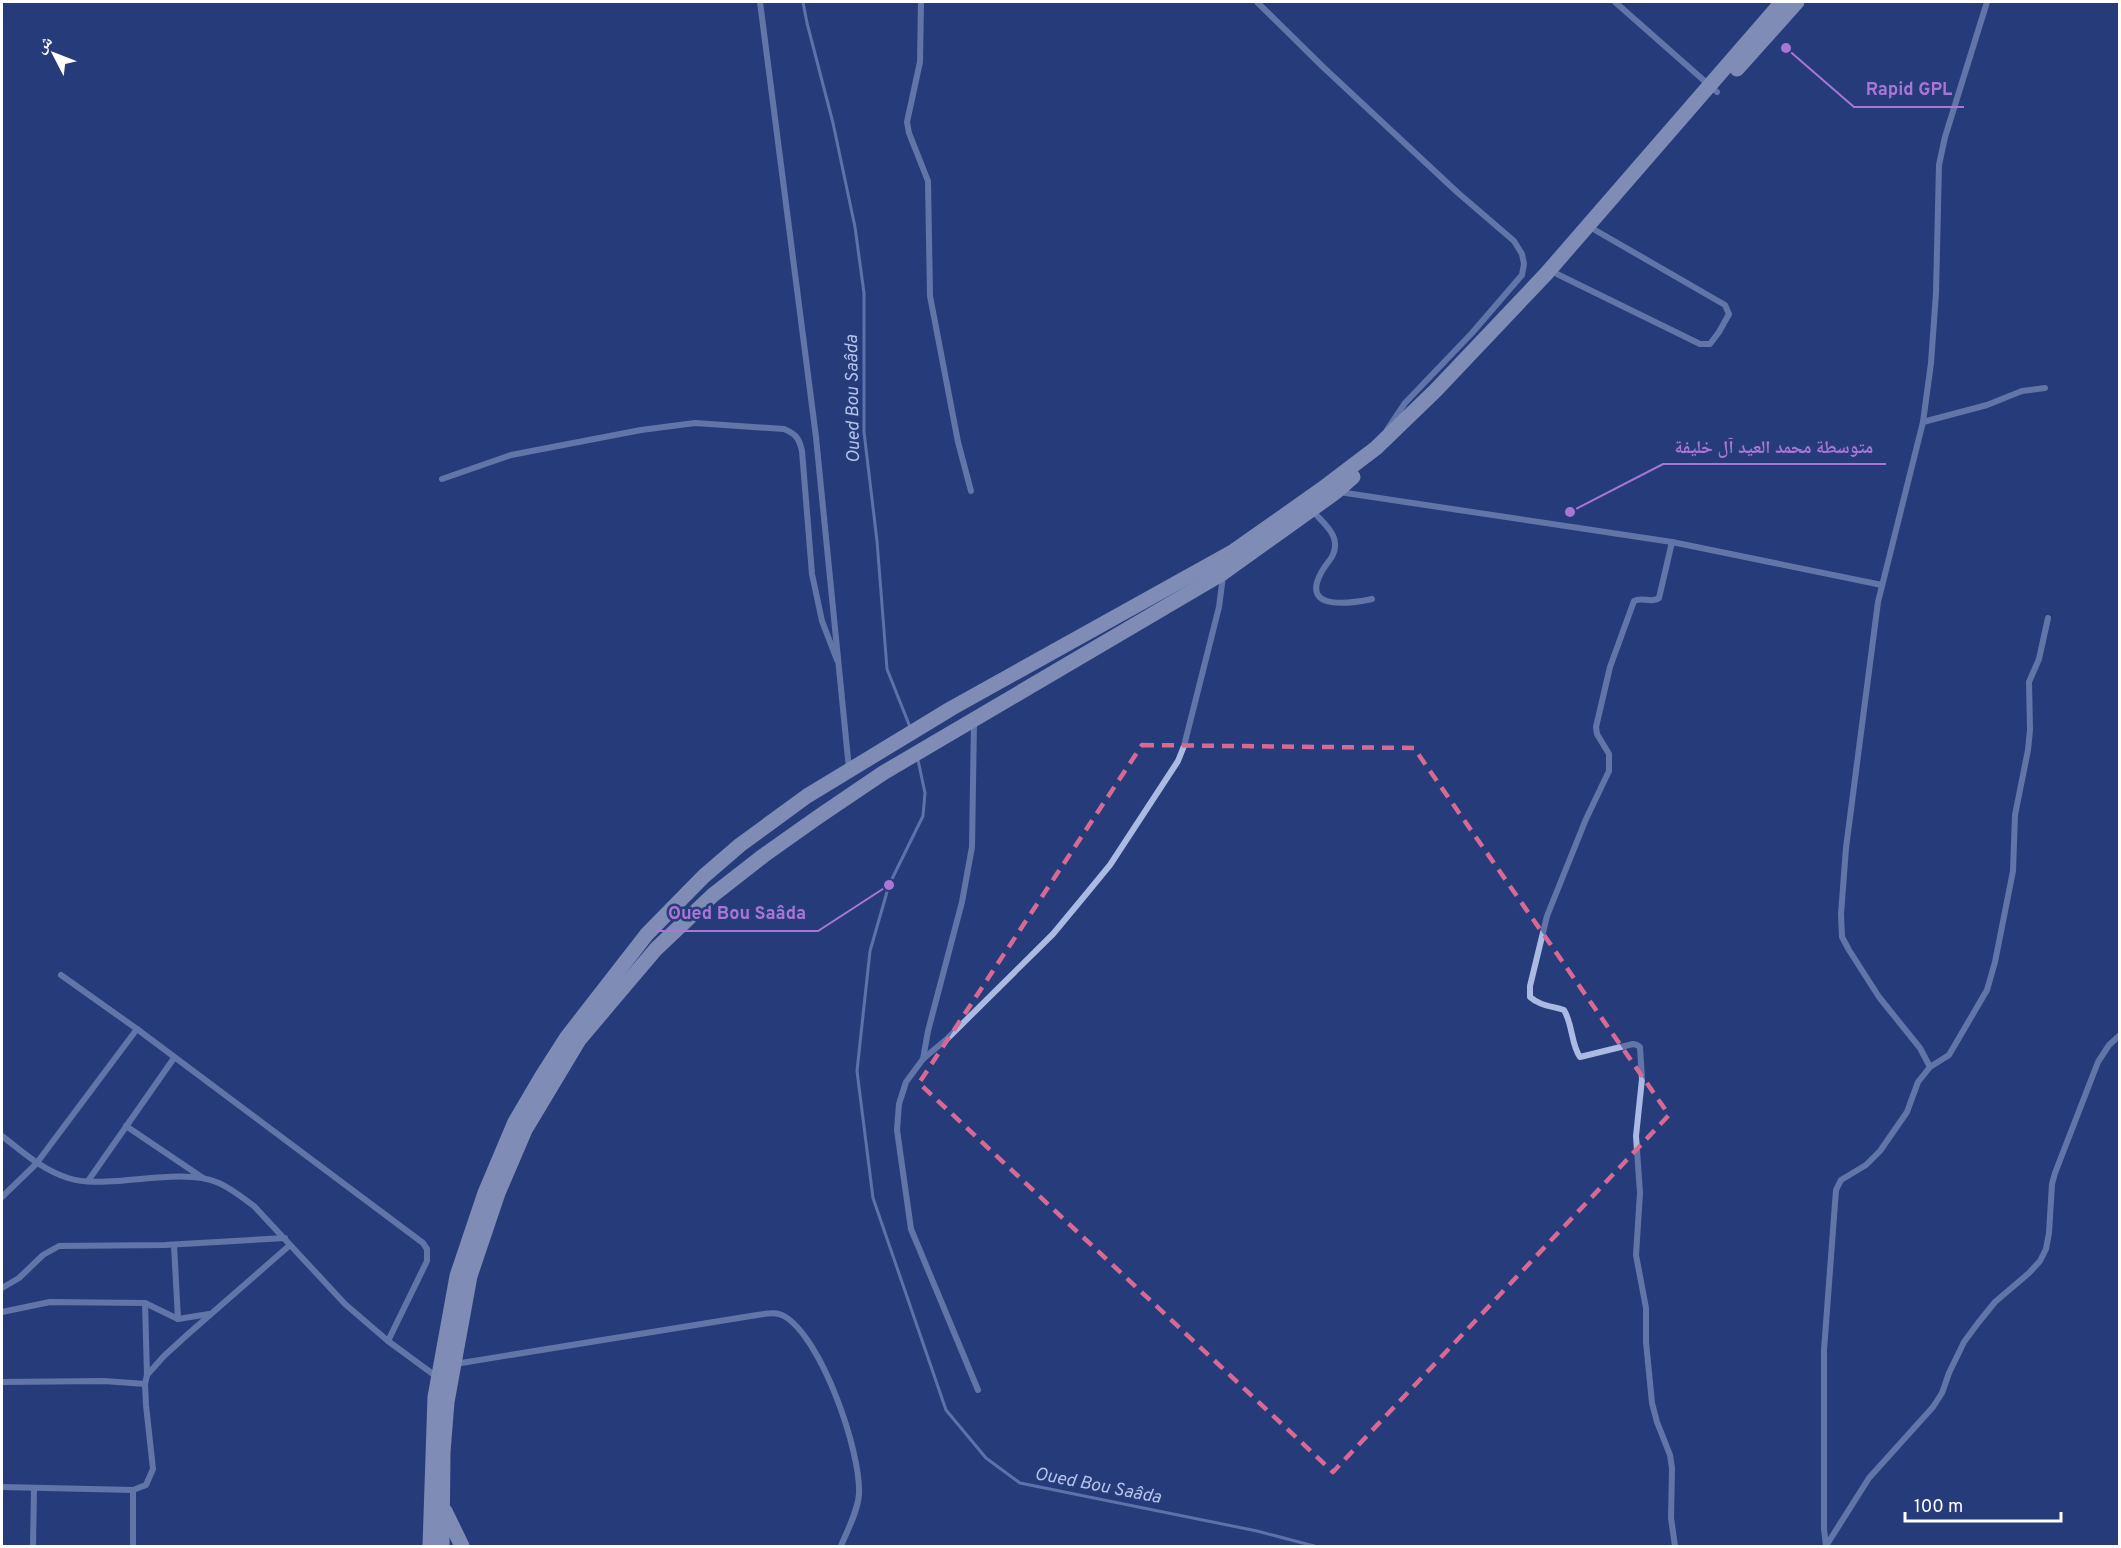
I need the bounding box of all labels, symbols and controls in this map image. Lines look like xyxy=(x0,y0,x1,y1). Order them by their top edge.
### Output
north arrow xyxy=(24,24,84,84)
text: ش xyxy=(31,32,57,58)
callout: Rapid GPL xyxy=(1854,71,1964,107)
text: Rapid GPL xyxy=(1866,79,1952,102)
water label: Oued Bou Saâda xyxy=(841,334,866,463)
callout: متوسطة محمد العيد آل خليفة xyxy=(1663,428,1886,464)
text: متوسطة محمد العيد آل خليفة xyxy=(1675,437,1873,460)
callout: Oued Bou Saâda xyxy=(656,895,818,931)
text: Oued Bou Saâda xyxy=(668,903,806,926)
water label: Oued Bou Saâda xyxy=(1033,1463,1164,1510)
scale bar xyxy=(1905,1485,2061,1523)
text: 100 m xyxy=(1914,1496,1963,1519)

